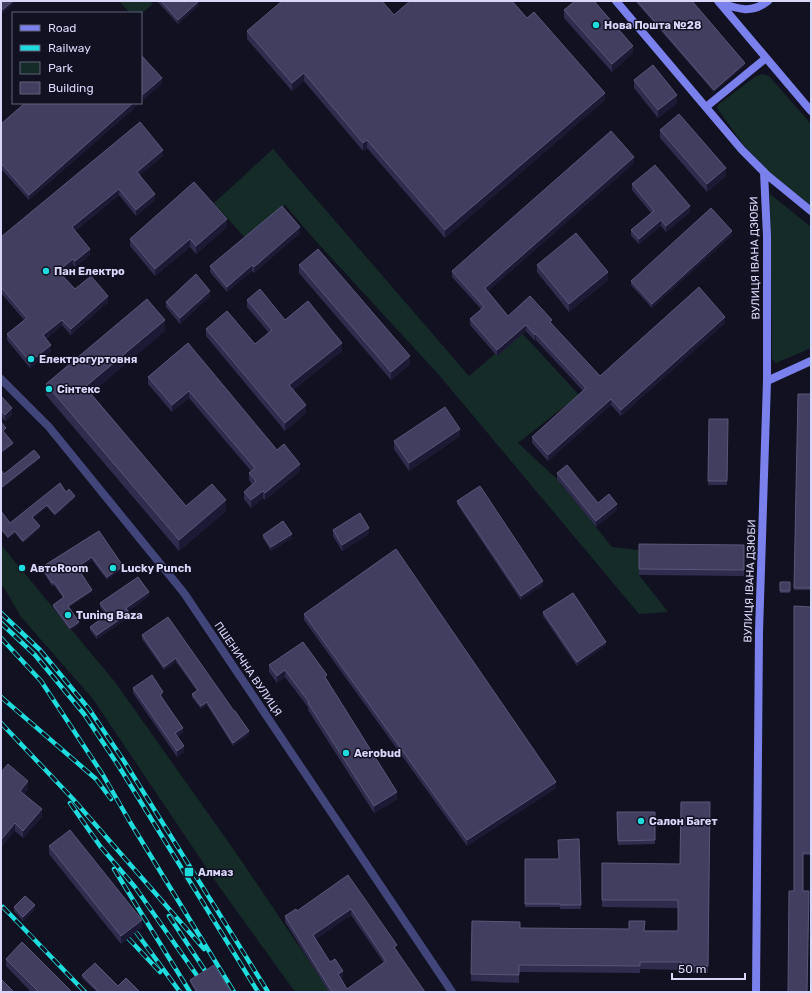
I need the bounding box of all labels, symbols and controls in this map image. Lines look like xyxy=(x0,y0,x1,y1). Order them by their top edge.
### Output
legend xyxy=(12,12,142,104)
place label: Нова Пошта №28 xyxy=(604,19,701,32)
marker: Нова Пошта №28 xyxy=(591,20,601,30)
text: Road xyxy=(48,21,76,35)
text: Railway xyxy=(48,41,91,55)
text: Park xyxy=(48,61,74,75)
text: Building xyxy=(48,81,94,95)
street label: ВУЛИЦЯ ІВАНА ДЗЮБИ xyxy=(747,196,763,320)
place label: Пан Електро xyxy=(54,265,125,278)
marker: Пан Електро xyxy=(41,266,51,276)
place label: Електрогуртовня xyxy=(39,353,137,366)
marker: Електрогуртовня xyxy=(26,354,36,364)
place label: Сінтекс xyxy=(57,383,101,396)
marker: Сінтекс xyxy=(44,384,54,394)
street label: ВУЛИЦЯ ІВАНА ДЗЮБИ xyxy=(741,519,759,643)
place label: АвтоRoom xyxy=(30,562,88,575)
place label: Lucky Punch xyxy=(121,562,191,575)
marker: АвтоRoom xyxy=(17,563,27,573)
marker: Lucky Punch xyxy=(108,563,118,573)
place label: Tuning Baza xyxy=(76,609,143,622)
marker: Tuning Baza xyxy=(63,610,73,620)
street label: ПШЕНИЧНА ВУЛИЦЯ xyxy=(212,619,284,719)
place label: Aerobud xyxy=(354,747,401,760)
marker: Aerobud xyxy=(341,748,351,758)
place label: Салон Багет xyxy=(649,815,717,828)
marker: Салон Багет xyxy=(636,816,646,826)
marker: Алмаз xyxy=(183,866,195,878)
place label: Алмаз xyxy=(198,866,233,879)
scale bar xyxy=(672,955,745,981)
text: 50 m xyxy=(678,962,706,976)

